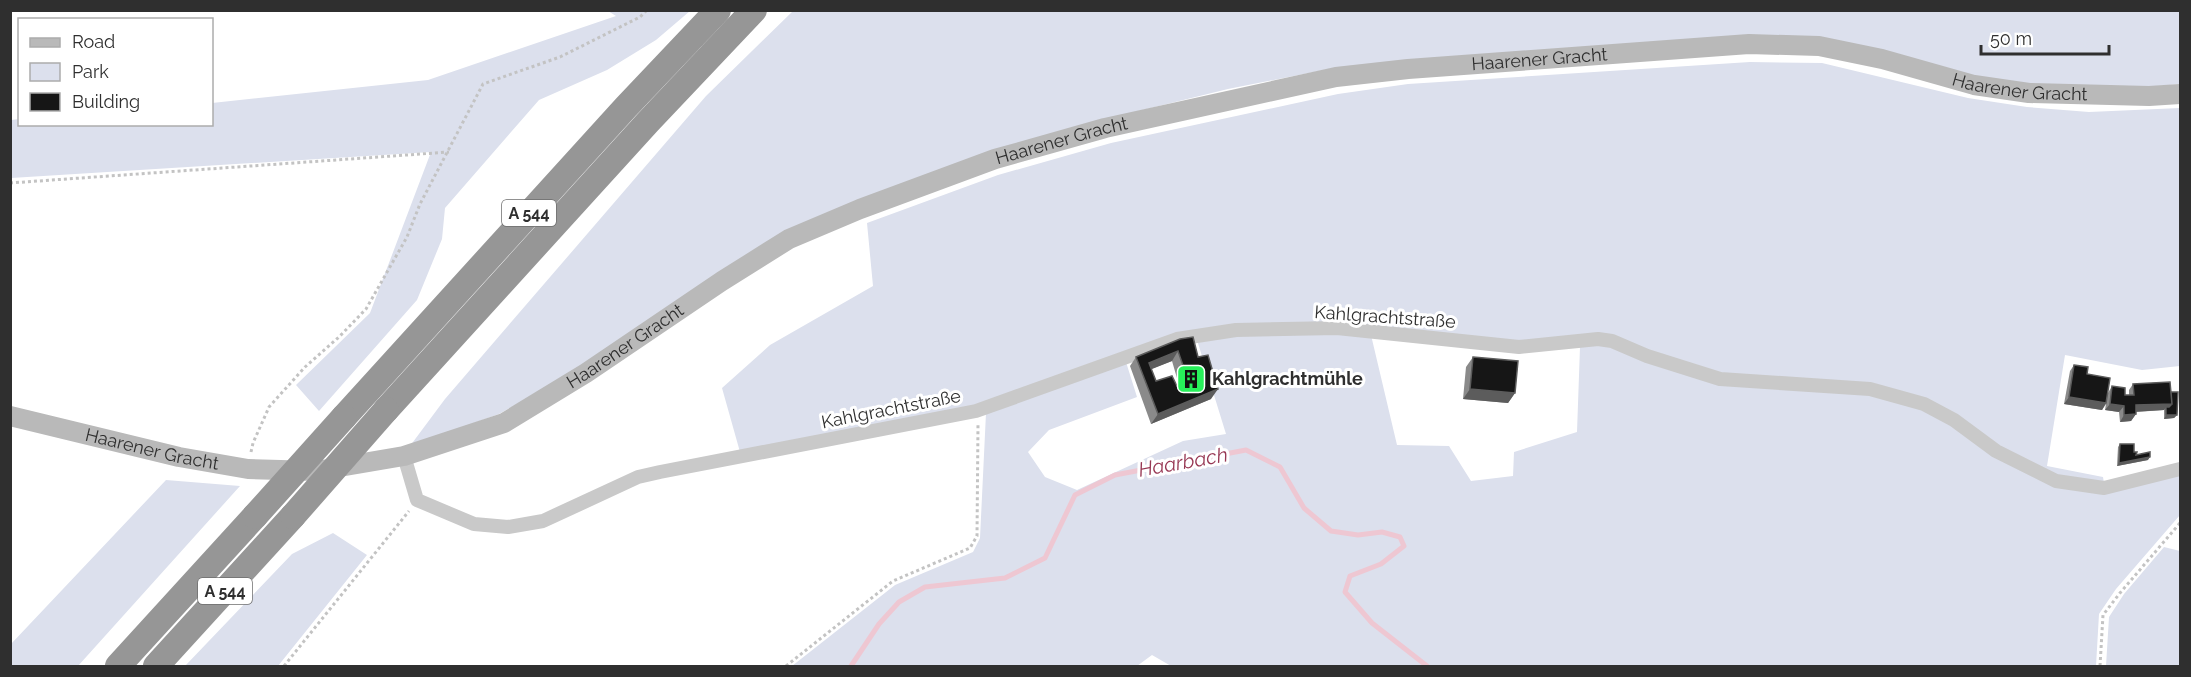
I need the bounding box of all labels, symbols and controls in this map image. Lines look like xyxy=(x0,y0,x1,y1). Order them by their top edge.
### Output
legend xyxy=(18,18,213,126)
scale bar xyxy=(1981,18,2108,56)
text: 50 m xyxy=(1990,28,2032,49)
text: Road xyxy=(72,31,115,52)
street label: Haarener Gracht xyxy=(1471,43,1608,74)
text: Park xyxy=(72,61,109,82)
street label: Haarener Gracht xyxy=(1950,68,2088,104)
text: Building xyxy=(72,91,140,112)
street label: Haarener Gracht xyxy=(993,112,1130,168)
road number: A 544 xyxy=(502,200,556,226)
street label: Haarener Gracht xyxy=(563,299,687,392)
street label: Kahlgrachtstraße xyxy=(1314,301,1457,332)
building icon: Kahlgrachtmühle xyxy=(1175,363,1207,395)
place label: Kahlgrachtmühle xyxy=(1212,368,1363,389)
street label: Kahlgrachtstraße xyxy=(819,385,963,432)
street label: Haarener Gracht xyxy=(83,424,221,474)
water label: Haarbach xyxy=(1136,442,1230,482)
road number: A 544 xyxy=(198,578,252,604)

